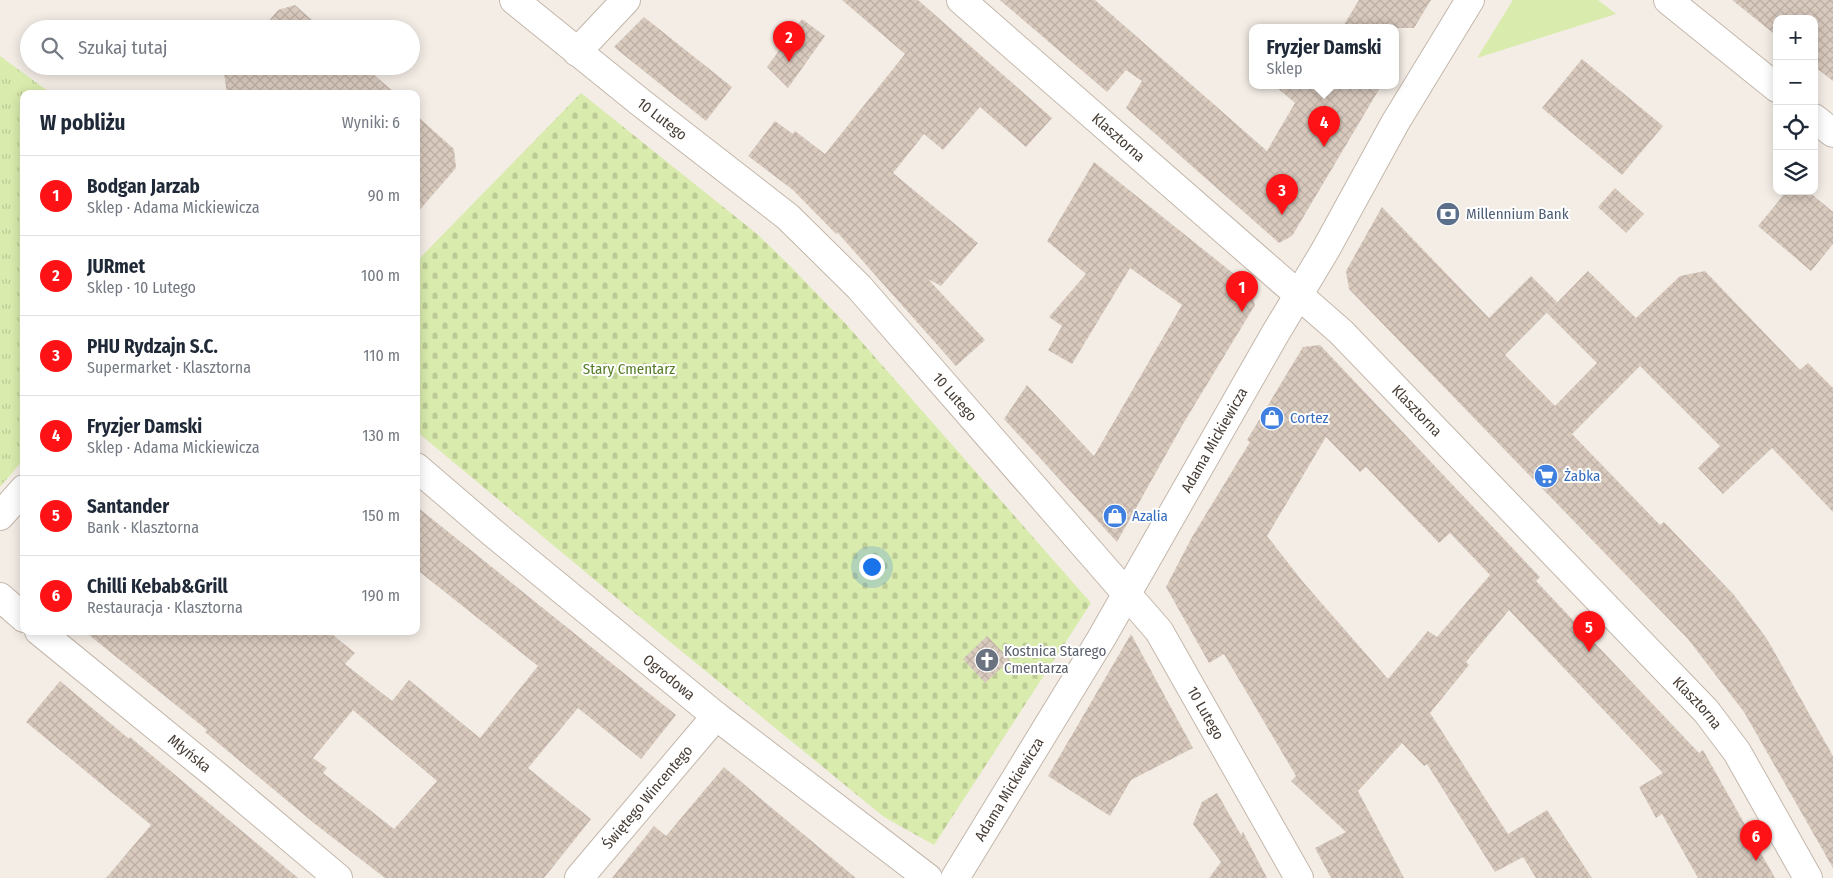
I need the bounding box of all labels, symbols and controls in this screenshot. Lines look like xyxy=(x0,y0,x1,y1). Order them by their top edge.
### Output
map controls xyxy=(1773,15,1818,195)
button: + xyxy=(1773,15,1818,60)
search box xyxy=(20,20,420,75)
pin: 2 xyxy=(773,21,805,62)
popup xyxy=(1249,24,1399,89)
icon: search xyxy=(38,34,66,62)
text: Szukaj tutaj xyxy=(78,36,168,59)
text: Fryzjer Damski xyxy=(1266,36,1382,59)
text: Sklep xyxy=(1266,59,1302,78)
button: − xyxy=(1773,60,1818,105)
street label: 10 Lutego xyxy=(633,94,691,144)
button: locate xyxy=(1773,105,1818,150)
pin: 4 xyxy=(1308,106,1340,147)
text: W pobliżu xyxy=(40,110,125,136)
street label: Klasztorna xyxy=(1088,110,1149,166)
text: Wyniki: 6 xyxy=(342,113,400,132)
button: layers xyxy=(1773,150,1818,195)
pin: 3 xyxy=(1266,174,1298,215)
text: Bodgan Jarzab xyxy=(87,175,200,198)
text: 1 xyxy=(53,186,59,205)
text: 90 m xyxy=(368,186,400,205)
text: Sklep · Adama Mickiewicza xyxy=(87,198,260,217)
bank icon: Millennium Bank xyxy=(1435,201,1461,227)
place label: Millennium Bank xyxy=(1466,205,1569,223)
text: JURmet xyxy=(87,255,145,278)
text: 2 xyxy=(52,266,60,285)
text: 100 m xyxy=(361,266,400,285)
pin: 1 xyxy=(1226,271,1258,312)
text: Sklep · 10 Lutego xyxy=(87,278,196,297)
text: PHU Rydzajn S.C. xyxy=(87,335,218,358)
text: 3 xyxy=(52,346,60,365)
text: 110 m xyxy=(363,346,400,365)
text: Supermarket · Klasztorna xyxy=(87,358,251,377)
park label: Stary Cmentarz xyxy=(583,360,675,378)
street label: 10 Lutego xyxy=(929,369,981,425)
street label: Klasztorna xyxy=(1388,381,1446,440)
street label: Adama Mickiewicza xyxy=(1177,384,1251,496)
shop icon: Cortez xyxy=(1259,405,1285,431)
place label: Cortez xyxy=(1290,409,1328,427)
text: Fryzjer Damski xyxy=(87,415,202,438)
text: 4 xyxy=(52,426,60,445)
text: 130 m xyxy=(362,426,400,445)
text: Sklep · Adama Mickiewicza xyxy=(87,438,260,457)
supermarket icon: Żabka xyxy=(1533,463,1559,489)
place label: Żabka xyxy=(1564,467,1600,485)
text: Santander xyxy=(87,495,169,518)
shop icon: Azalia xyxy=(1102,503,1128,529)
text: 5 xyxy=(52,506,60,525)
text: 150 m xyxy=(362,506,400,525)
place label: Azalia xyxy=(1132,507,1168,525)
text: Bank · Klasztorna xyxy=(87,518,199,537)
your location xyxy=(859,554,885,580)
text: Chilli Kebab&Grill xyxy=(87,575,228,598)
text: 6 xyxy=(52,586,60,605)
text: 190 m xyxy=(362,586,400,605)
text: Restauracja · Klasztorna xyxy=(87,598,243,617)
pin: 5 xyxy=(1573,611,1605,652)
place label: Kostnica Starego Cmentarza xyxy=(1004,642,1106,677)
church icon: Kostnica Starego Cmentarza xyxy=(974,647,1000,673)
street label: Ogrodowa xyxy=(639,651,699,704)
street label: Klasztorna xyxy=(1669,673,1726,733)
street label: 10 Lutego xyxy=(1183,683,1228,743)
street label: Młyńska xyxy=(164,731,215,776)
street label: Adama Mickiewicza xyxy=(971,734,1048,844)
street label: Świętego Wincentego xyxy=(599,742,696,853)
pin: 6 xyxy=(1740,820,1772,861)

